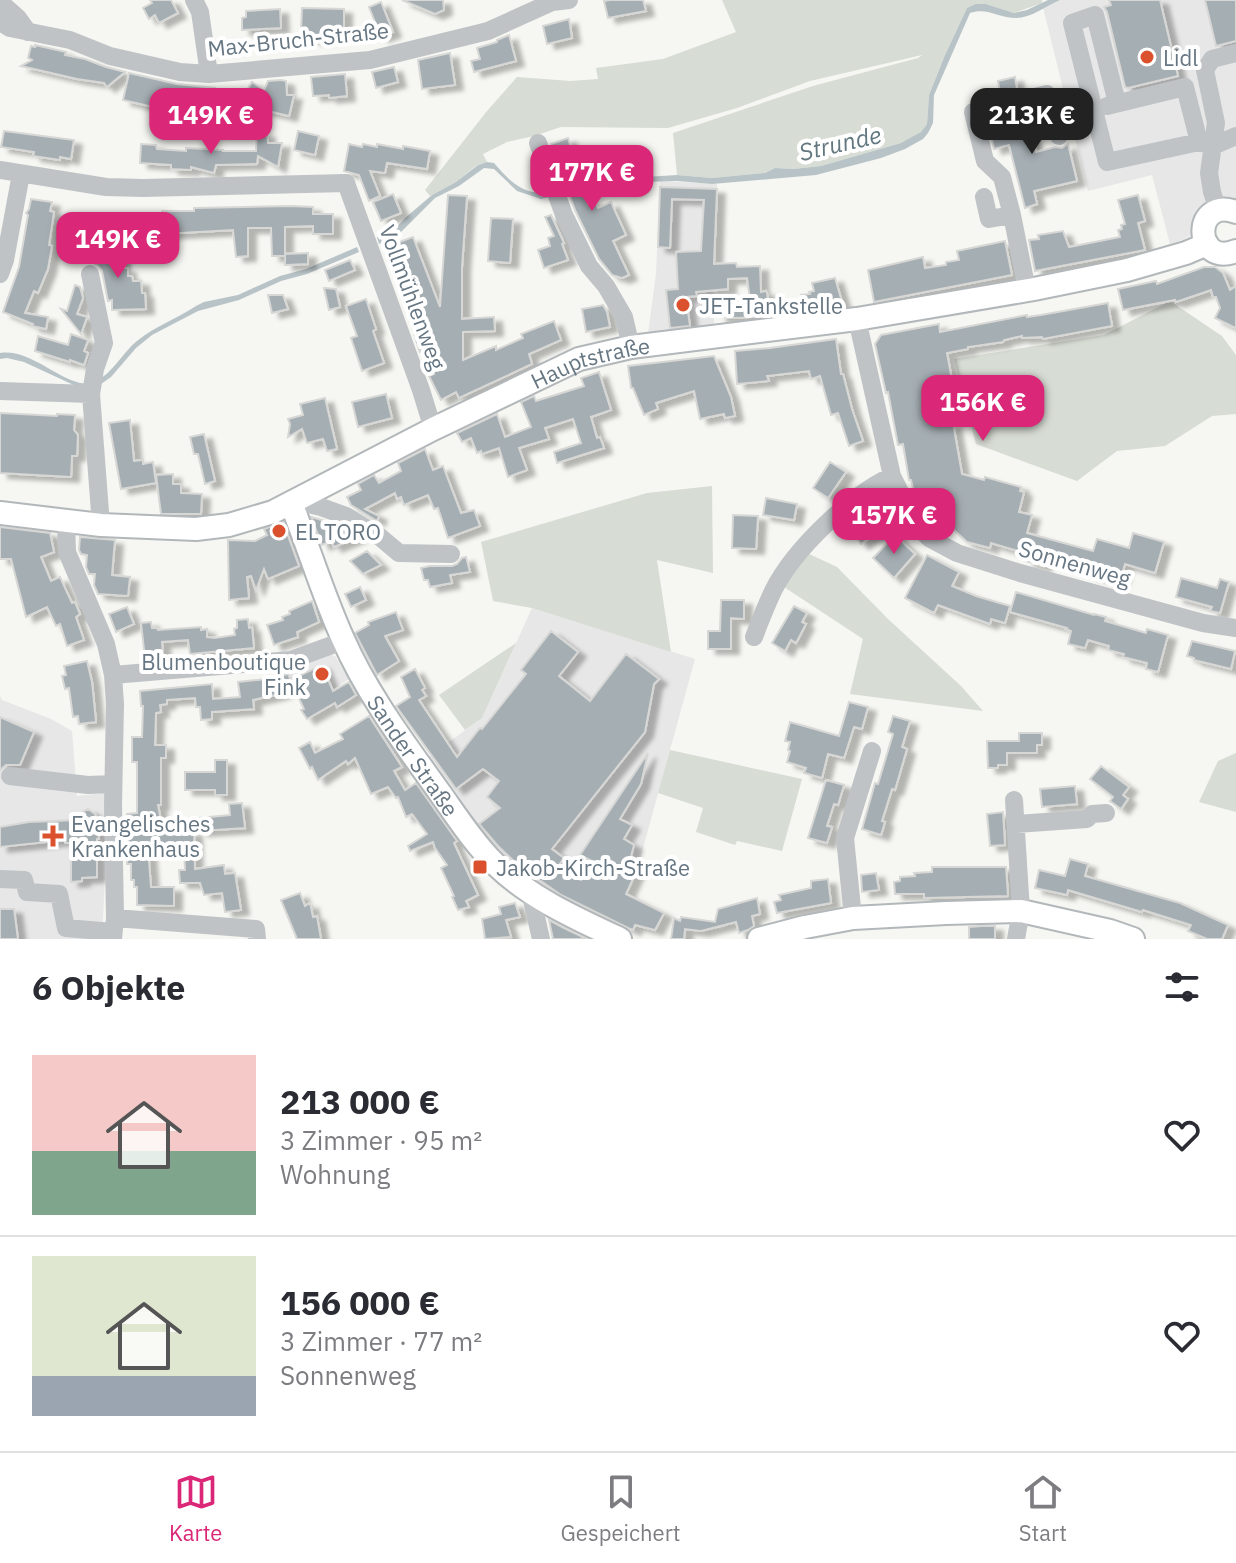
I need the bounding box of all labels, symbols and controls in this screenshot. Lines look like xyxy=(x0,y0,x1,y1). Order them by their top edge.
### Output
street label: Max-Bruch-Straße xyxy=(206,15,390,63)
place label: Lidl xyxy=(1163,43,1198,72)
marker: Lidl xyxy=(1138,48,1156,66)
pin: 149K € xyxy=(146,88,276,156)
pin: 213K € xyxy=(967,88,1097,156)
text: 149K € xyxy=(167,97,255,131)
text: 213K € xyxy=(988,97,1076,131)
water label: Strunde xyxy=(796,118,884,168)
pin: 177K € xyxy=(527,145,657,213)
text: 177K € xyxy=(548,154,636,188)
pin: 149K € xyxy=(53,212,183,280)
text: 149K € xyxy=(74,221,162,255)
street label: Vollmühlenweg xyxy=(373,221,453,374)
place label: JET-Tankstelle xyxy=(699,291,843,320)
marker: JET-Tankstelle xyxy=(674,296,692,314)
street label: Hauptstraße xyxy=(526,330,651,395)
pin: 156K € xyxy=(918,375,1048,443)
text: 156K € xyxy=(939,384,1027,418)
pin: 157K € xyxy=(829,488,959,556)
text: 157K € xyxy=(850,497,938,531)
place label: EL TORO xyxy=(295,517,381,546)
marker: EL TORO xyxy=(270,522,288,540)
street label: Sonnenweg xyxy=(1016,533,1135,593)
place label: Blumenboutique Fink xyxy=(141,647,306,701)
marker: Blumenboutique Fink xyxy=(313,665,331,683)
street label: Sander Straße xyxy=(361,689,466,822)
place label: Evangelisches Krankenhaus xyxy=(71,809,211,863)
marker: Evangelisches Krankenhaus xyxy=(42,825,64,847)
place label: Jakob-Kirch-Straße xyxy=(496,853,690,882)
marker: Jakob-Kirch-Straße xyxy=(471,858,489,876)
text: 6 Objekte xyxy=(32,965,185,1009)
icon: filters xyxy=(1160,965,1204,1009)
text: 213 000 € xyxy=(280,1079,440,1123)
icon: home xyxy=(96,1087,192,1183)
icon: heart xyxy=(1160,1113,1204,1157)
text: 3 Zimmer · 95 m² xyxy=(280,1123,482,1157)
text: Wohnung xyxy=(280,1157,390,1191)
text: 156 000 € xyxy=(280,1280,440,1324)
icon: home xyxy=(96,1288,192,1384)
icon: heart xyxy=(1160,1314,1204,1358)
text: 3 Zimmer · 77 m² xyxy=(280,1324,482,1358)
text: Sonnenweg xyxy=(280,1358,416,1392)
tab: Karte xyxy=(169,1470,222,1547)
tab: Gespeichert xyxy=(561,1470,681,1547)
tab: Start xyxy=(1019,1470,1067,1547)

